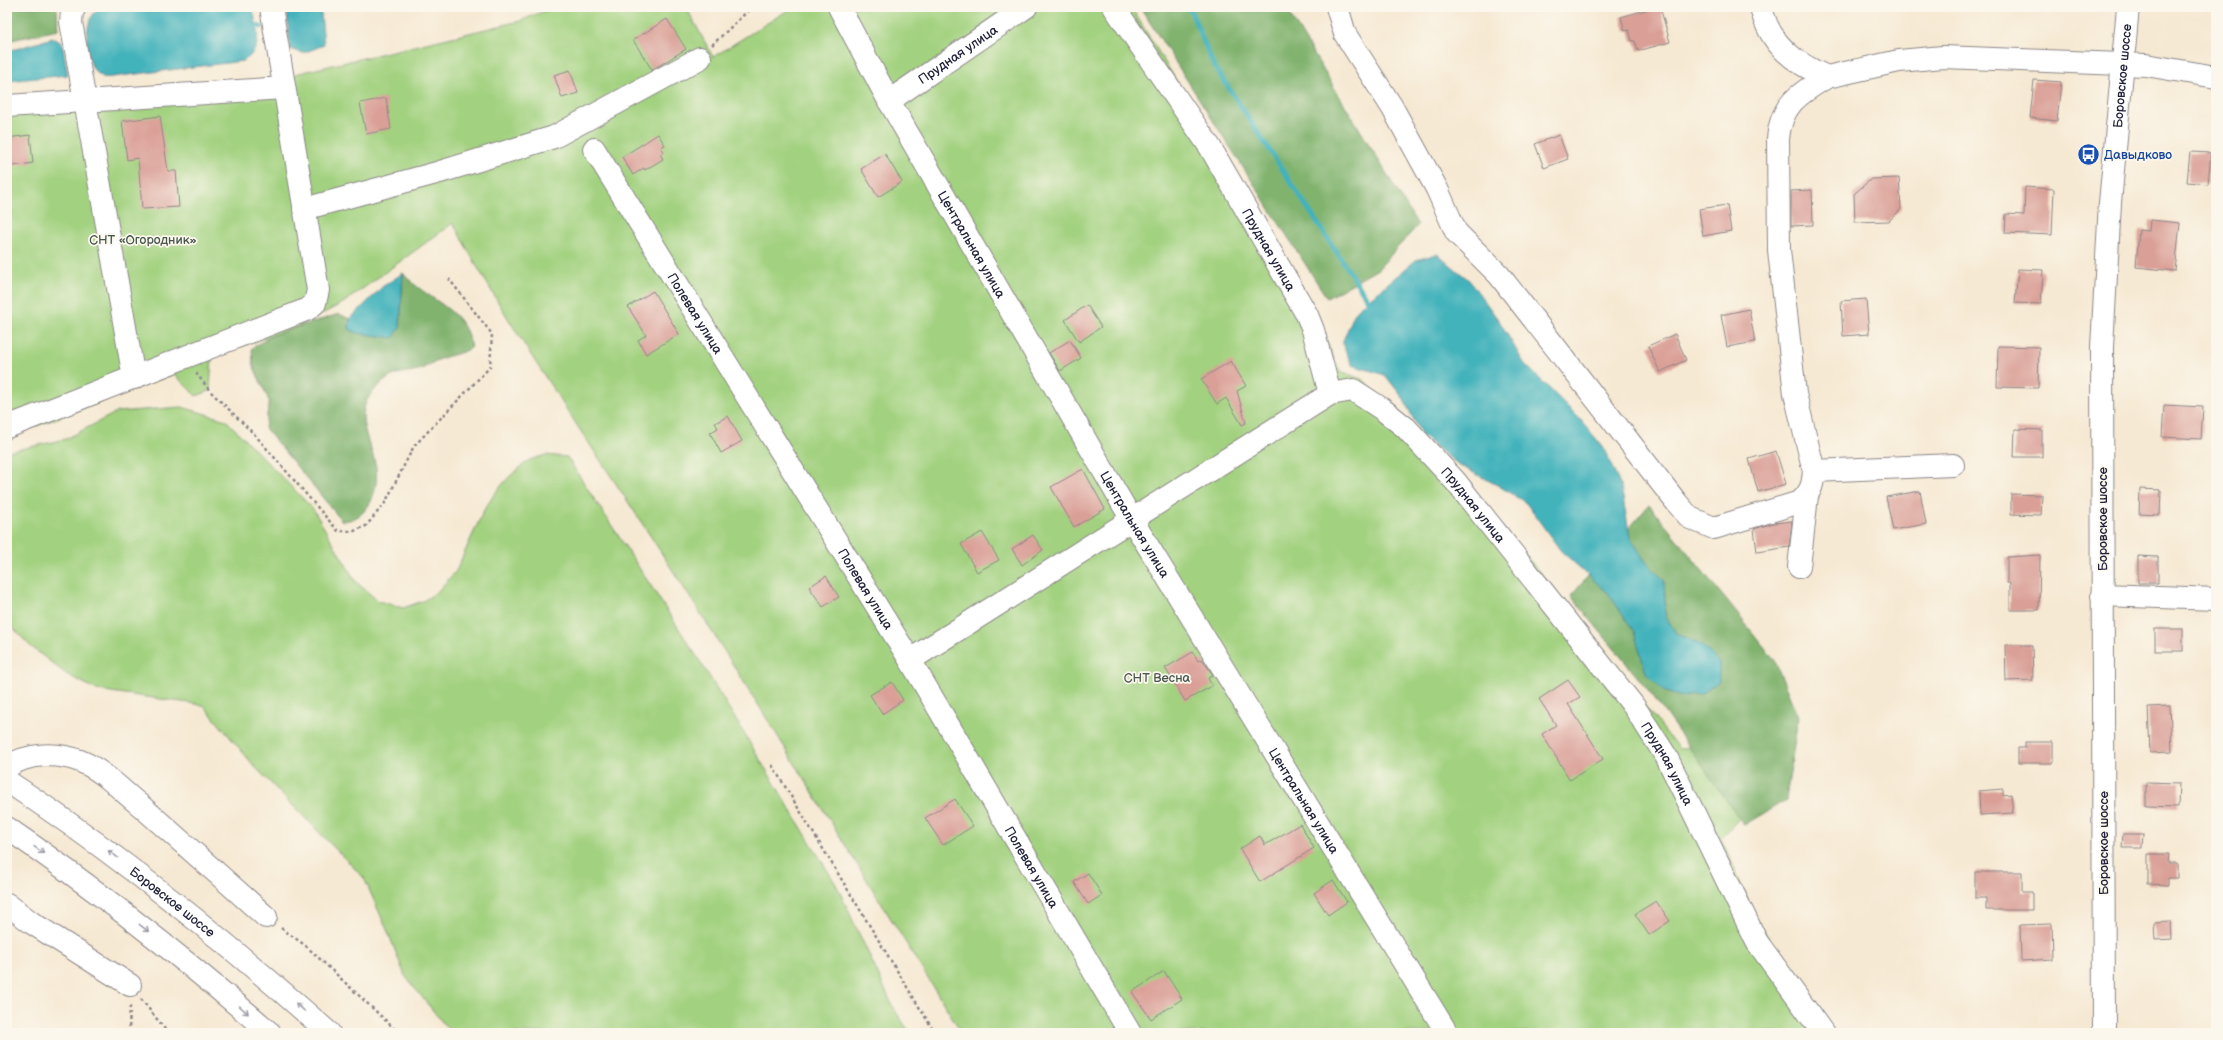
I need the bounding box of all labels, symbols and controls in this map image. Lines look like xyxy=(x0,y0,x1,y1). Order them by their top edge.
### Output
street label: Прудная улица xyxy=(915,22,1001,88)
street label: Боровское шоссе xyxy=(2110,23,2135,129)
bus stop icon: Давыдково xyxy=(2076,141,2102,167)
place label: Давыдково xyxy=(2104,147,2172,163)
street label: Центральная улица xyxy=(934,188,1009,301)
street label: Прудная улица xyxy=(1238,206,1299,294)
park label: СНТ «Огородник» xyxy=(89,232,197,248)
street label: Полевая улица xyxy=(664,270,726,357)
street label: Прудная улица xyxy=(1437,464,1508,547)
street label: Боровское шоссе xyxy=(2095,467,2111,571)
street label: Центральная улица xyxy=(1096,468,1173,581)
street label: Полевая улица xyxy=(834,546,896,633)
park label: СНТ Весна xyxy=(1124,670,1191,686)
street label: Прудная улица xyxy=(1637,719,1696,808)
street label: Центральная улица xyxy=(1265,745,1342,857)
street label: Боровское шоссе xyxy=(2096,791,2112,895)
street label: Полевая улица xyxy=(1001,824,1062,911)
one-way arrow xyxy=(34,846,45,854)
one-way arrow xyxy=(107,850,118,858)
street label: Боровское шоссе xyxy=(126,864,218,941)
one-way arrow xyxy=(138,924,149,932)
one-way arrow xyxy=(295,1002,305,1012)
one-way arrow xyxy=(239,1006,249,1015)

